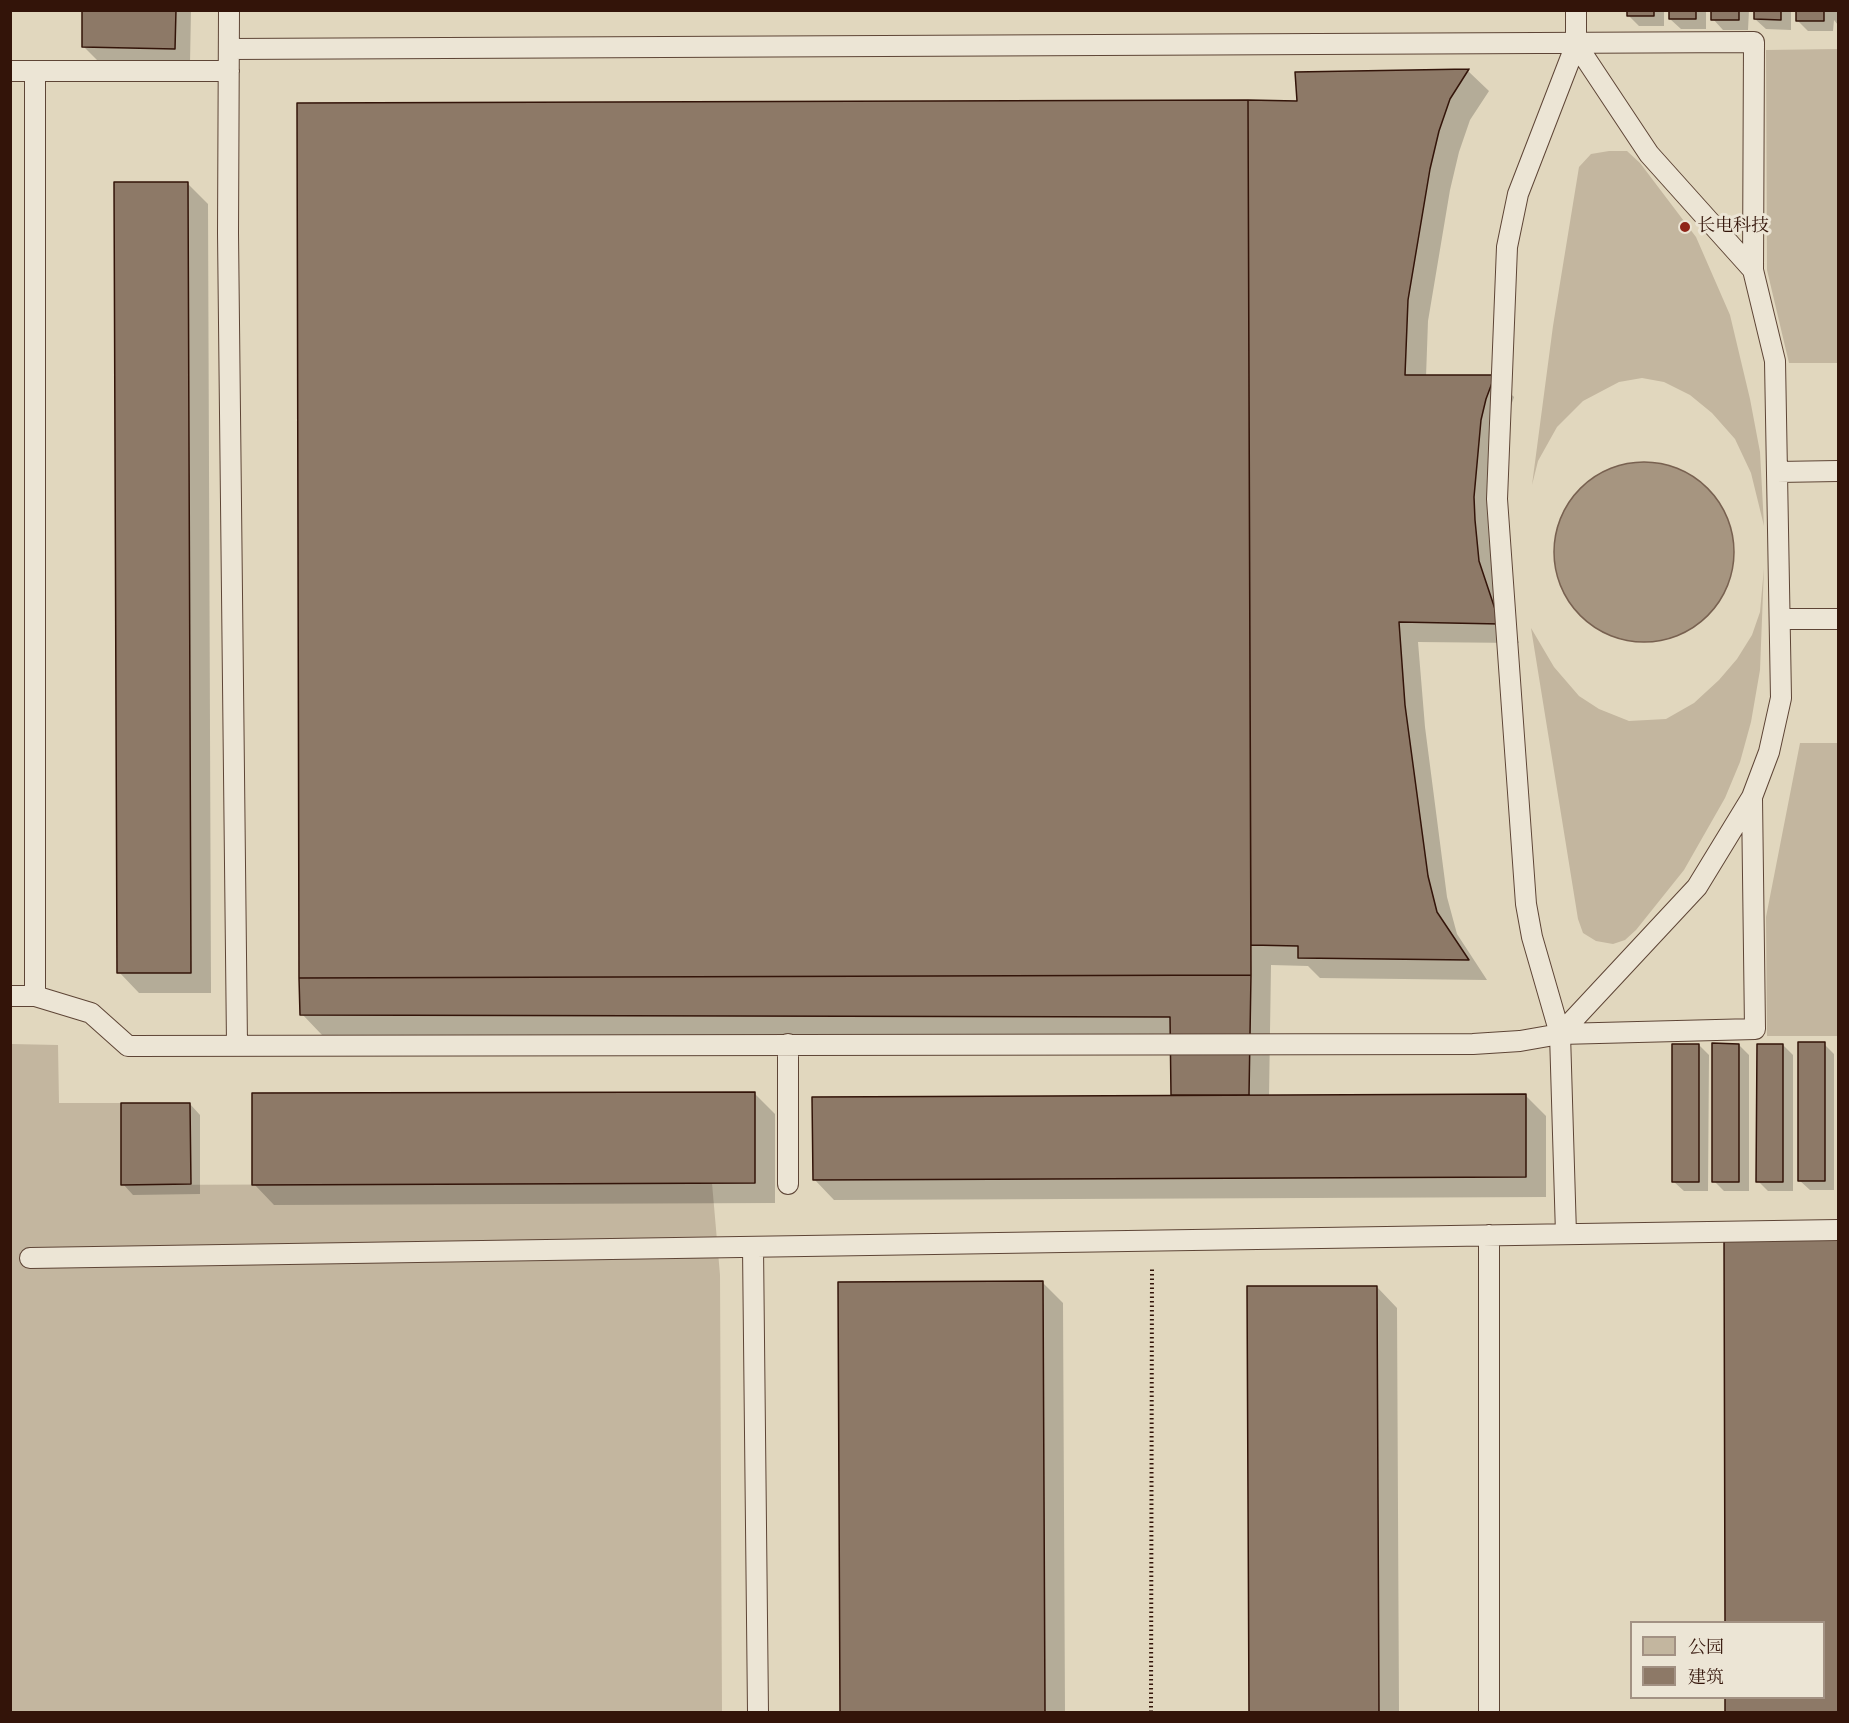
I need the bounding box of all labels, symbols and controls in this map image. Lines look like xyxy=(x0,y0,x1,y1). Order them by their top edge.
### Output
place label: 长电科技 xyxy=(1697,216,1769,238)
marker: 长电科技 xyxy=(1678,220,1692,234)
legend xyxy=(1630,1621,1825,1699)
text: 公园 xyxy=(1688,1637,1724,1660)
text: 建筑 xyxy=(1688,1667,1724,1690)

